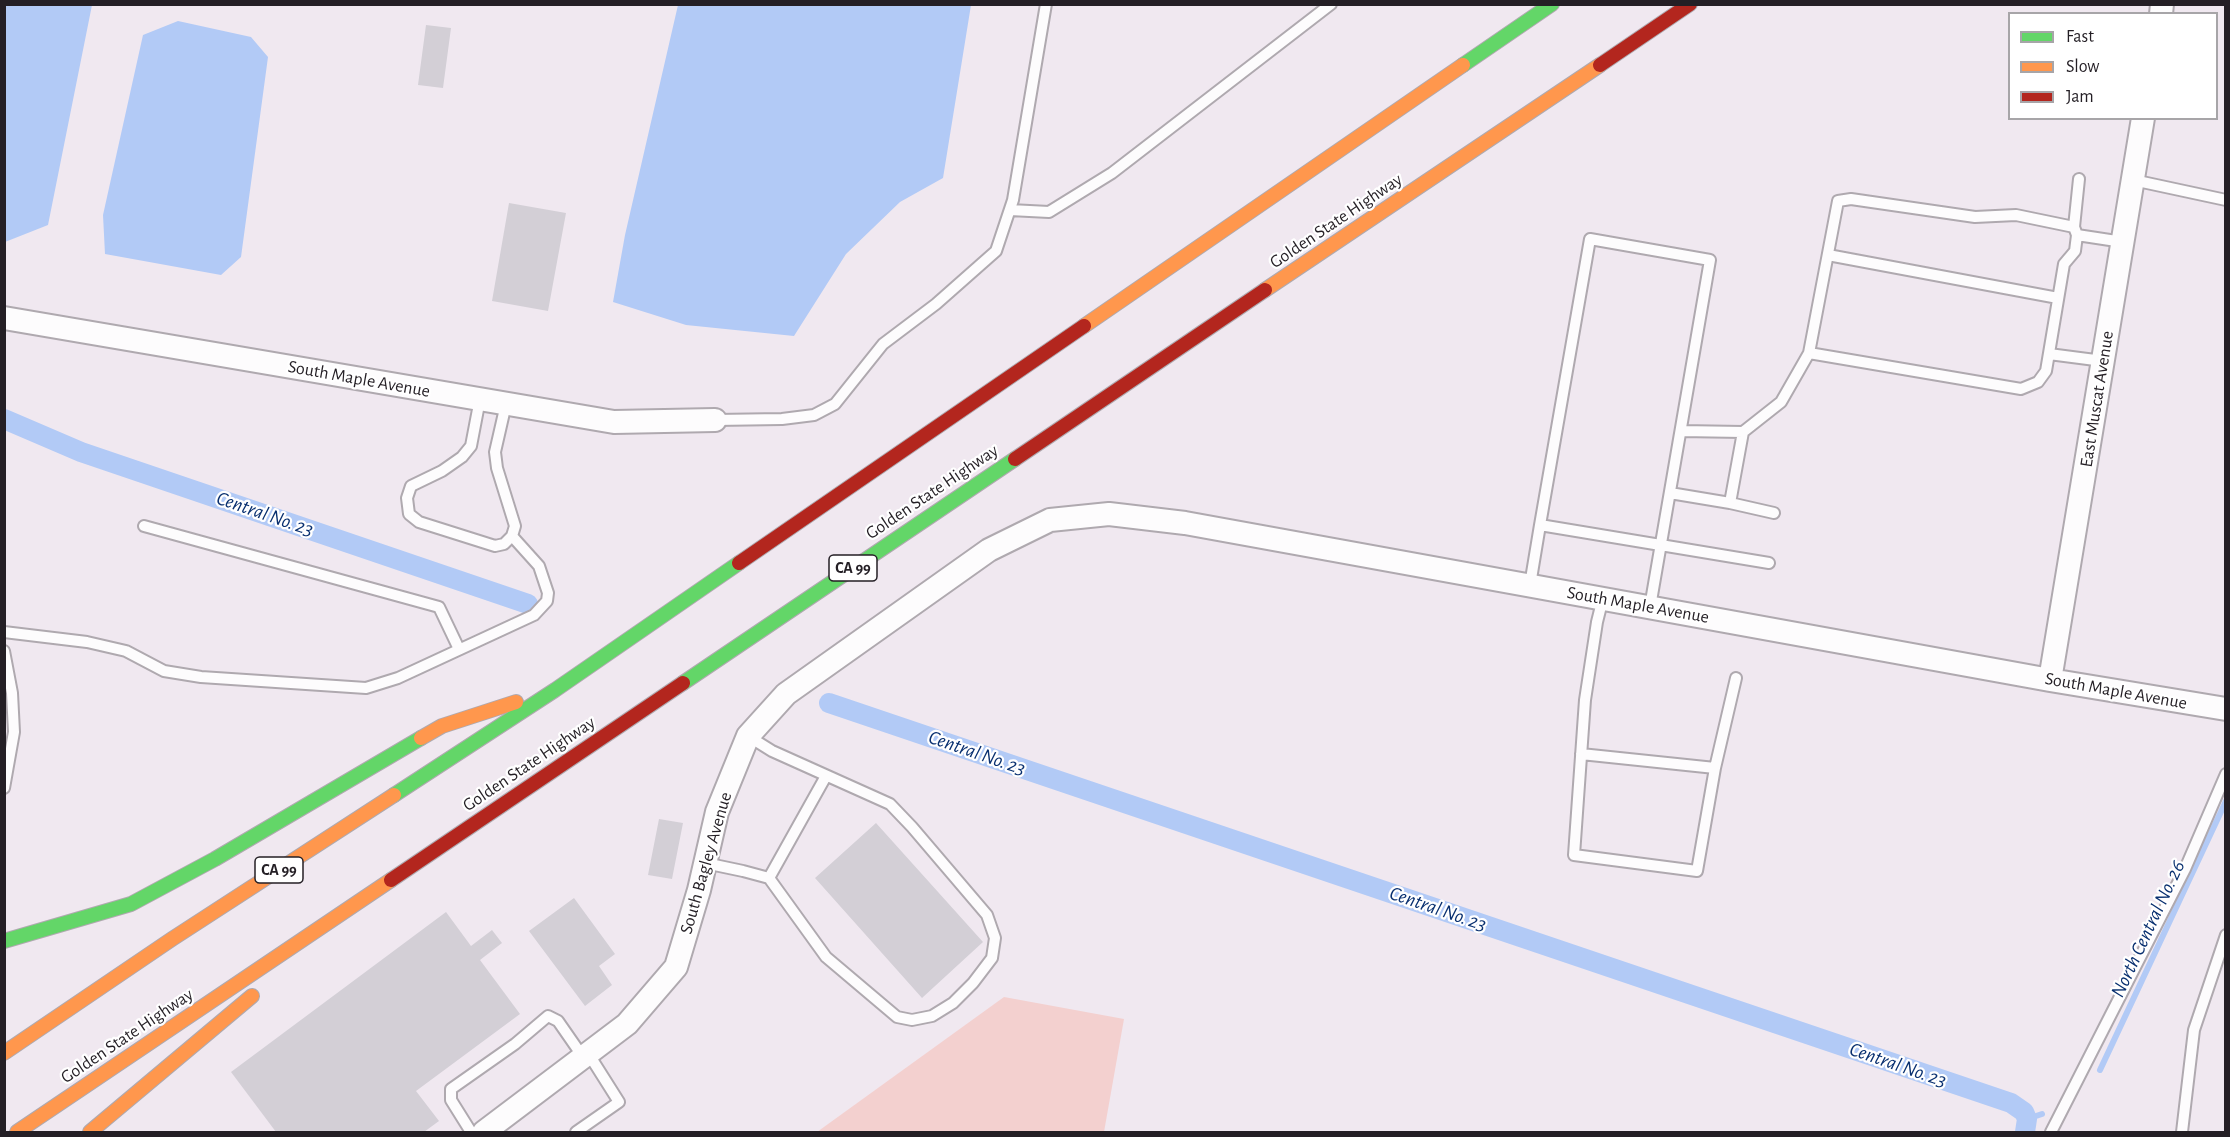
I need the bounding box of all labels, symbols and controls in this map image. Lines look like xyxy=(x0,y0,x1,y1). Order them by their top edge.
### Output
legend xyxy=(2008,12,2218,120)
text: Fast xyxy=(2066,28,2094,46)
text: Slow xyxy=(2066,58,2099,76)
text: Jam xyxy=(2066,88,2094,106)
street label: Golden State Highway xyxy=(1266,169,1406,273)
street label: East Muscat Avenue xyxy=(2076,329,2118,469)
street label: South Maple Avenue xyxy=(286,356,432,402)
street label: Golden State Highway xyxy=(862,440,1002,544)
water label: Central No. 23 xyxy=(213,486,317,542)
road number: CA 99 xyxy=(829,555,877,581)
street label: South Maple Avenue xyxy=(1565,582,1711,628)
street label: South Maple Avenue xyxy=(2043,668,2189,714)
street label: Golden State Highway xyxy=(459,712,599,816)
water label: Central No. 23 xyxy=(925,725,1029,781)
street label: South Bagley Avenue xyxy=(675,789,737,937)
road number: CA 99 xyxy=(255,857,303,883)
water label: North Central No. 26 xyxy=(2106,857,2190,1001)
water label: Central No. 23 xyxy=(1386,881,1490,937)
street label: Golden State Highway xyxy=(57,984,197,1088)
water label: Central No. 23 xyxy=(1846,1037,1950,1093)

